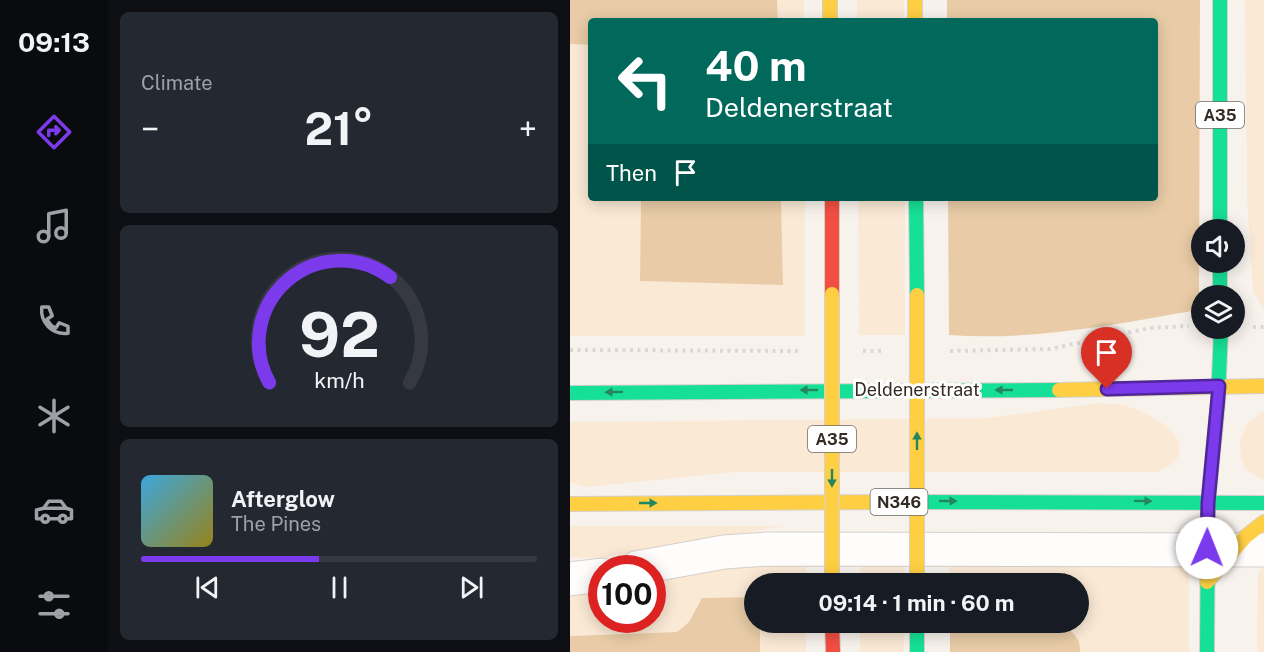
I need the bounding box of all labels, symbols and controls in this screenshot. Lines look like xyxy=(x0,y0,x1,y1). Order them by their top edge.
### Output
text: 09:13 xyxy=(18,26,90,58)
text: 40 m xyxy=(705,41,807,90)
icon: left xyxy=(606,42,684,120)
text: Climate xyxy=(141,71,213,95)
text: Deldenerstraat xyxy=(705,91,893,123)
text: 21° xyxy=(304,102,374,155)
road number: A35 xyxy=(1196,102,1244,128)
text: − xyxy=(141,110,159,148)
text: + xyxy=(519,110,537,148)
icon: directions xyxy=(33,111,75,153)
icon: arrive xyxy=(669,156,702,189)
text: Then xyxy=(606,160,657,186)
icon: music xyxy=(33,205,75,247)
map controls xyxy=(1191,219,1245,339)
button: sound xyxy=(1191,219,1245,273)
button: layers xyxy=(1191,285,1245,339)
text: 92 xyxy=(299,298,379,371)
icon: phone xyxy=(33,300,75,342)
pin xyxy=(1081,327,1132,389)
icon: arrive xyxy=(1090,336,1123,369)
text: km/h xyxy=(314,368,364,393)
street label: Deldenerstraat xyxy=(854,379,980,400)
one-way arrow xyxy=(799,385,818,395)
one-way arrow xyxy=(994,385,1013,395)
one-way arrow xyxy=(604,387,623,397)
icon: climate xyxy=(33,395,75,437)
road number: A35 xyxy=(808,426,856,452)
one-way arrow xyxy=(912,432,922,451)
one-way arrow xyxy=(827,469,837,488)
text: Afterglow xyxy=(231,486,335,512)
icon: car xyxy=(33,489,75,531)
road number: N346 xyxy=(870,489,928,515)
one-way arrow xyxy=(939,496,958,506)
one-way arrow xyxy=(1134,496,1153,506)
one-way arrow xyxy=(639,498,658,508)
text: The Pines xyxy=(231,512,321,536)
position arrow xyxy=(1175,516,1239,580)
speed limit sign: 100 xyxy=(588,555,666,633)
icon: previous xyxy=(191,571,224,604)
icon: pause xyxy=(323,571,356,604)
icon: next xyxy=(455,571,488,604)
icon: filters xyxy=(33,584,75,626)
text: 09:14 · 1 min · 60 m xyxy=(819,590,1014,616)

